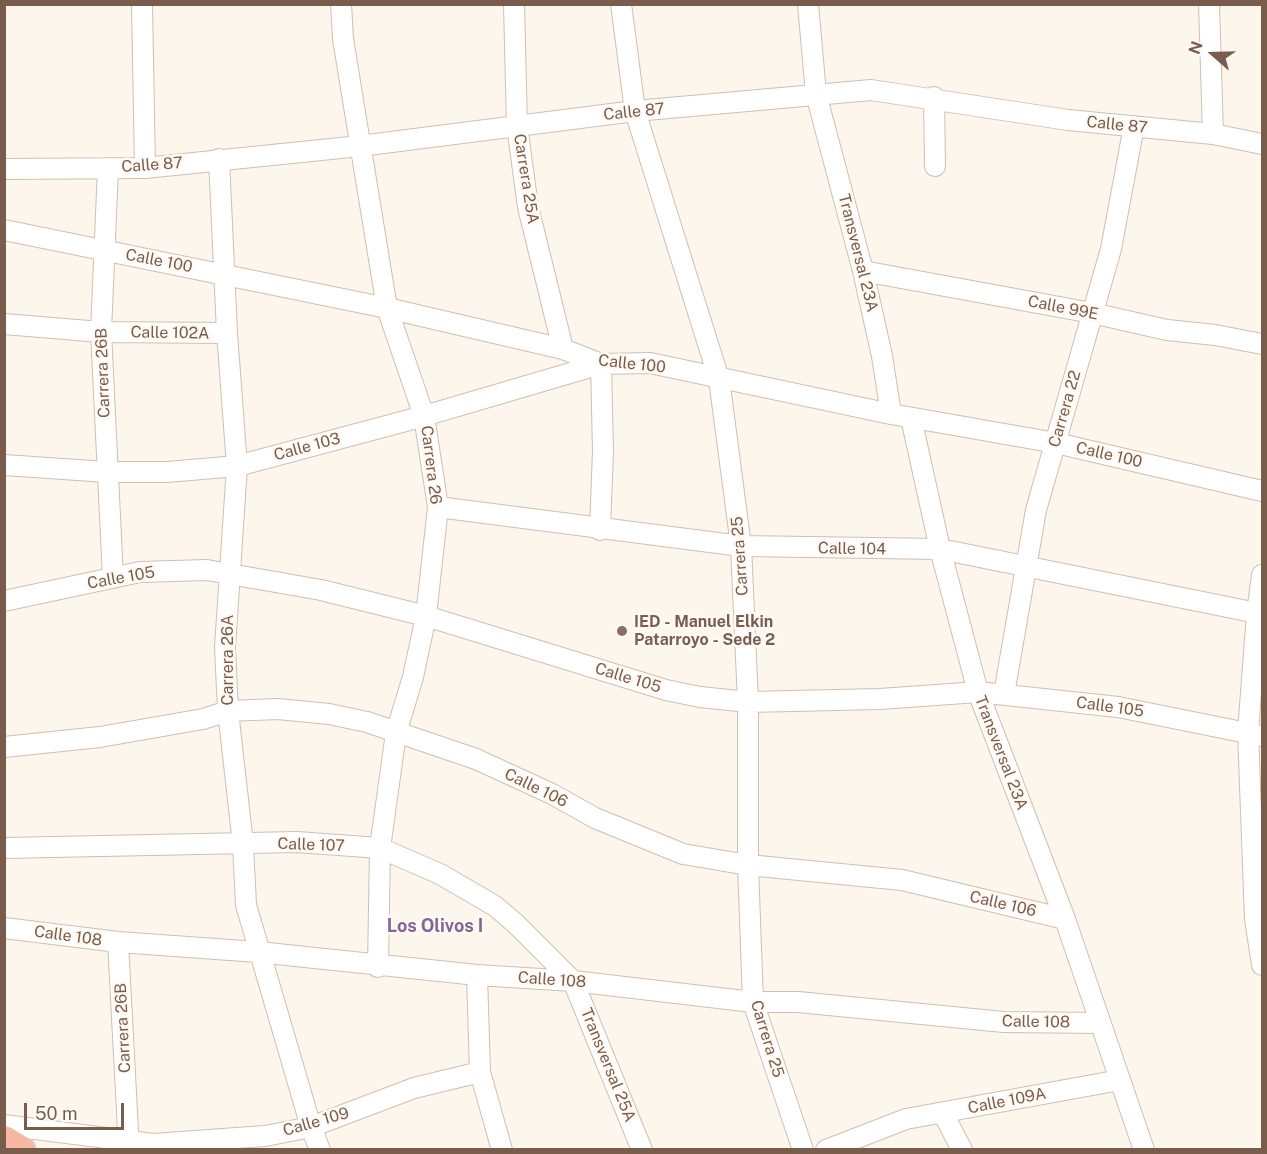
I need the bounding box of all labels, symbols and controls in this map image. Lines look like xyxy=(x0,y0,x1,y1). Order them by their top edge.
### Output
north arrow xyxy=(1183,24,1243,84)
text: N xyxy=(1185,39,1207,57)
street label: Calle 87 xyxy=(602,99,666,125)
street label: Calle 87 xyxy=(1085,112,1149,138)
street label: Carrera 25A xyxy=(509,133,543,225)
street label: Calle 87 xyxy=(121,153,183,177)
street label: Transversal 23A xyxy=(834,192,882,314)
street label: Calle 100 xyxy=(124,245,194,277)
street label: Calle 99E xyxy=(1026,292,1100,324)
street label: Calle 102A xyxy=(130,323,210,343)
street label: Carrera 26B xyxy=(92,328,114,418)
street label: Calle 100 xyxy=(597,351,667,377)
street label: Carrera 22 xyxy=(1045,368,1085,450)
street label: Carrera 26 xyxy=(417,424,445,506)
street label: Calle 103 xyxy=(272,429,342,465)
street label: Calle 100 xyxy=(1074,438,1144,472)
street label: Carrera 25 xyxy=(728,516,752,596)
street label: Calle 104 xyxy=(818,539,886,559)
street label: Calle 105 xyxy=(86,563,156,593)
place label: IED - Manuel Elkin Patarroyo - Sede 2 xyxy=(634,612,775,650)
street label: Carrera 26A xyxy=(218,615,238,705)
marker: IED - Manuel Elkin Patarroyo - Sede 2 xyxy=(615,624,629,638)
street label: Calle 105 xyxy=(593,659,663,697)
street label: Transversal 23A xyxy=(970,693,1032,813)
street label: Calle 105 xyxy=(1075,693,1145,721)
street label: Calle 106 xyxy=(501,764,571,812)
street label: Calle 107 xyxy=(277,834,345,856)
street label: Calle 106 xyxy=(968,887,1038,921)
district label: Los Olivos I xyxy=(387,915,483,937)
street label: Calle 108 xyxy=(33,922,103,950)
street label: Calle 108 xyxy=(517,968,587,992)
street label: Carrera 26B xyxy=(111,982,135,1074)
street label: Carrera 25 xyxy=(746,998,788,1080)
street label: Transversal 25A xyxy=(576,1005,640,1125)
street label: Calle 108 xyxy=(1002,1012,1070,1032)
street label: Calle 109A xyxy=(966,1084,1048,1118)
scale bar xyxy=(27,1091,128,1129)
text: 50 m xyxy=(35,1103,78,1124)
street label: Calle 109 xyxy=(281,1103,351,1141)

